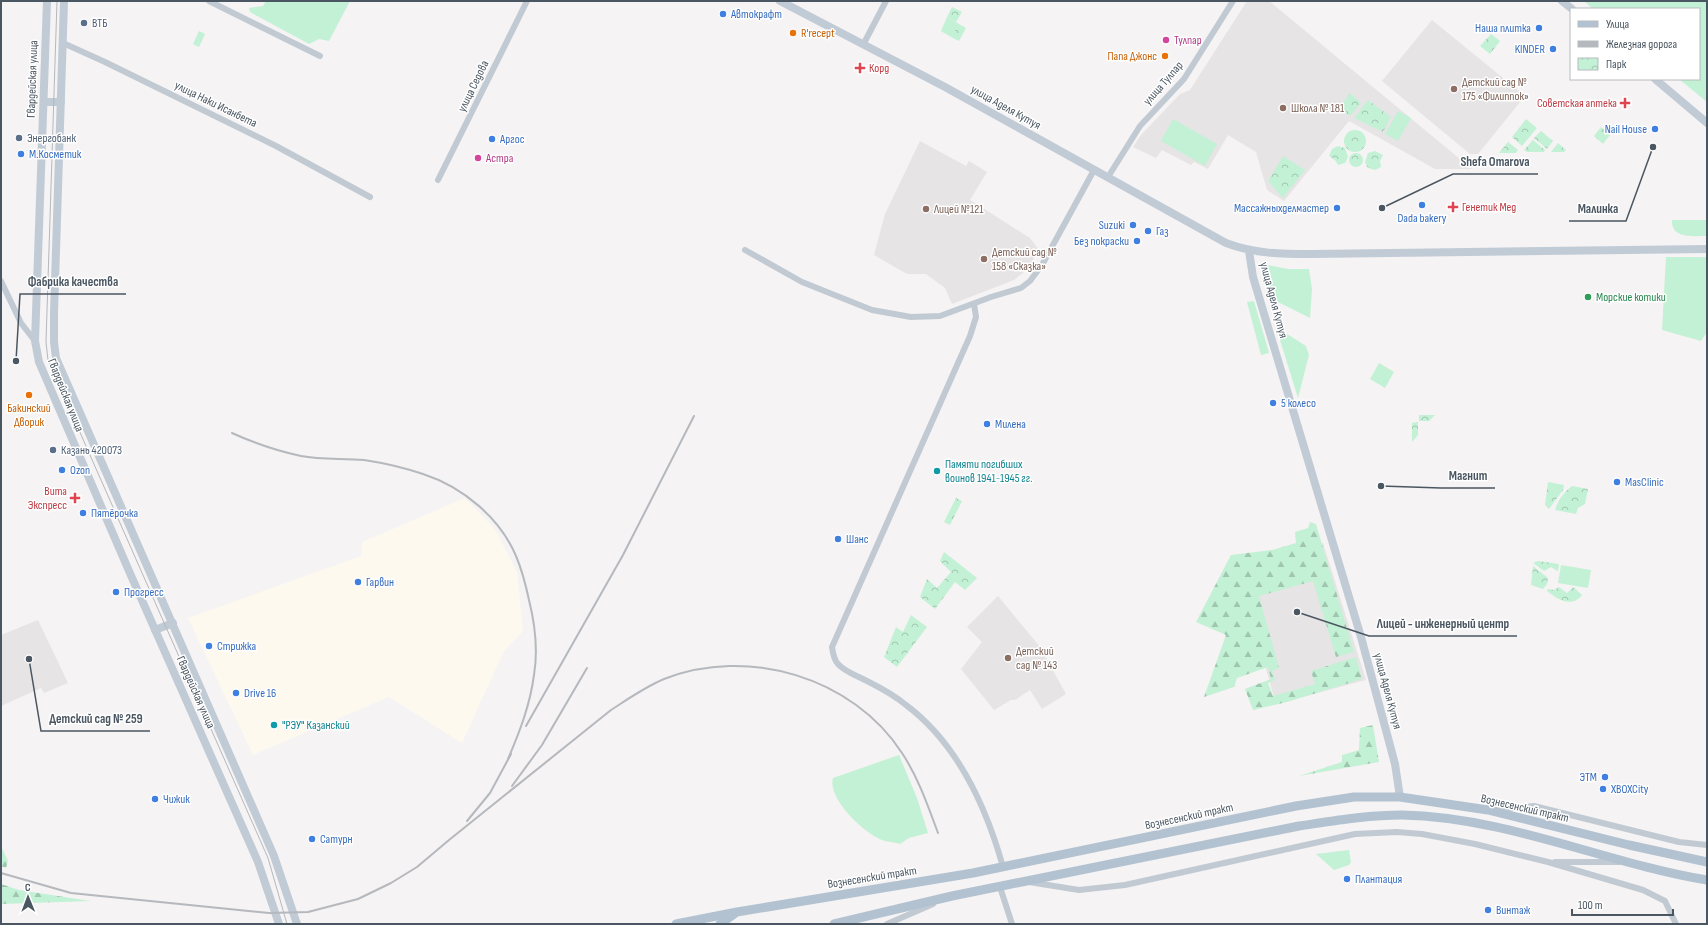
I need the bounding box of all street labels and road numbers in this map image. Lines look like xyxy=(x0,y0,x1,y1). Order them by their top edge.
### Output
street label: Гвардейская улица xyxy=(24,40,41,118)
street label: улица Седова xyxy=(455,58,493,114)
street label: улица Тулпар xyxy=(1140,58,1186,108)
street label: улица Наки Исанбета xyxy=(172,78,260,131)
street label: улица Аделя Кутуя xyxy=(968,82,1044,133)
street label: улица Аделя Кутуя xyxy=(1256,260,1291,340)
street label: Гвардейская улица xyxy=(44,356,87,434)
street label: улица Аделя Кутуя xyxy=(1370,651,1405,731)
street label: Гвардейская улица xyxy=(173,654,218,731)
street label: Вознесенский тракт xyxy=(1479,791,1571,826)
street label: Вознесенский тракт xyxy=(1144,800,1235,833)
street label: Вознесенский тракт xyxy=(827,863,918,892)

